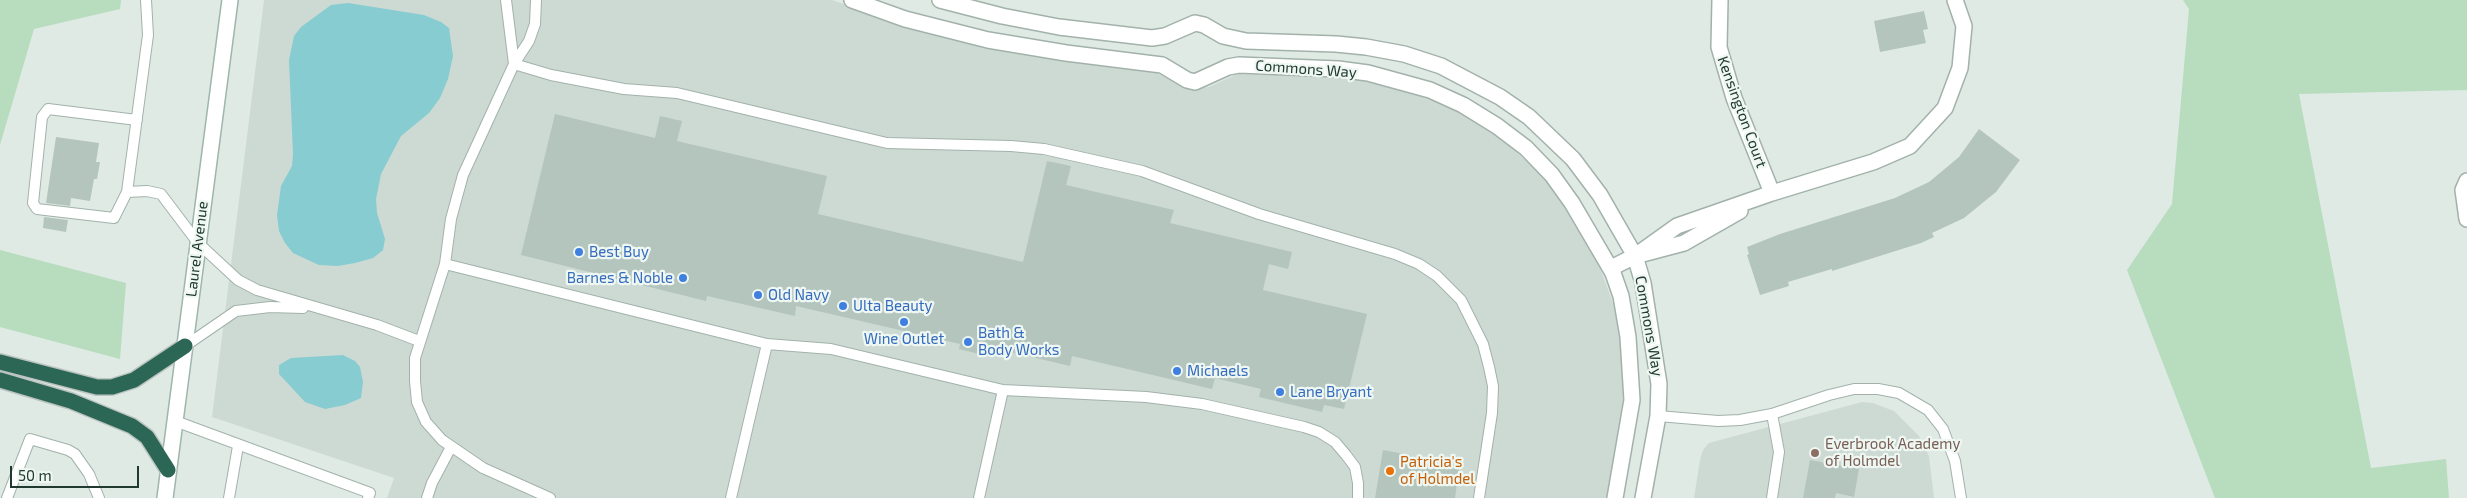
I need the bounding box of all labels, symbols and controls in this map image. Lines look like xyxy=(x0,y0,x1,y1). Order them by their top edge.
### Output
street label: Kensington Court xyxy=(1713,54,1771,170)
street label: Commons Way xyxy=(1255,56,1357,82)
street label: Laurel Avenue xyxy=(182,200,212,298)
place label: Best Buy xyxy=(589,243,649,261)
marker: Best Buy xyxy=(573,246,585,258)
place label: Barnes & Noble xyxy=(567,269,673,287)
marker: Barnes & Noble xyxy=(677,272,689,284)
street label: Commons Way xyxy=(1631,274,1667,378)
place label: Old Navy xyxy=(768,286,829,304)
marker: Old Navy xyxy=(752,289,764,301)
place label: Ulta Beauty xyxy=(853,297,932,315)
marker: Ulta Beauty xyxy=(837,300,849,312)
marker: Wine Outlet xyxy=(898,316,910,328)
place label: Bath & Body Works xyxy=(978,324,1059,359)
place label: Wine Outlet xyxy=(864,330,944,348)
marker: Bath & Body Works xyxy=(962,336,974,348)
place label: Michaels xyxy=(1187,362,1248,380)
marker: Michaels xyxy=(1171,365,1183,377)
place label: Lane Bryant xyxy=(1290,383,1372,401)
marker: Lane Bryant xyxy=(1274,386,1286,398)
place label: Everbrook Academy of Holmdel xyxy=(1825,435,1960,470)
marker: Everbrook Academy of Holmdel xyxy=(1809,447,1821,459)
place label: Patricia's of Holmdel xyxy=(1400,453,1475,488)
scale bar xyxy=(12,456,141,488)
marker: Patricia's of Holmdel xyxy=(1384,465,1396,477)
text: 50 m xyxy=(18,466,52,484)

